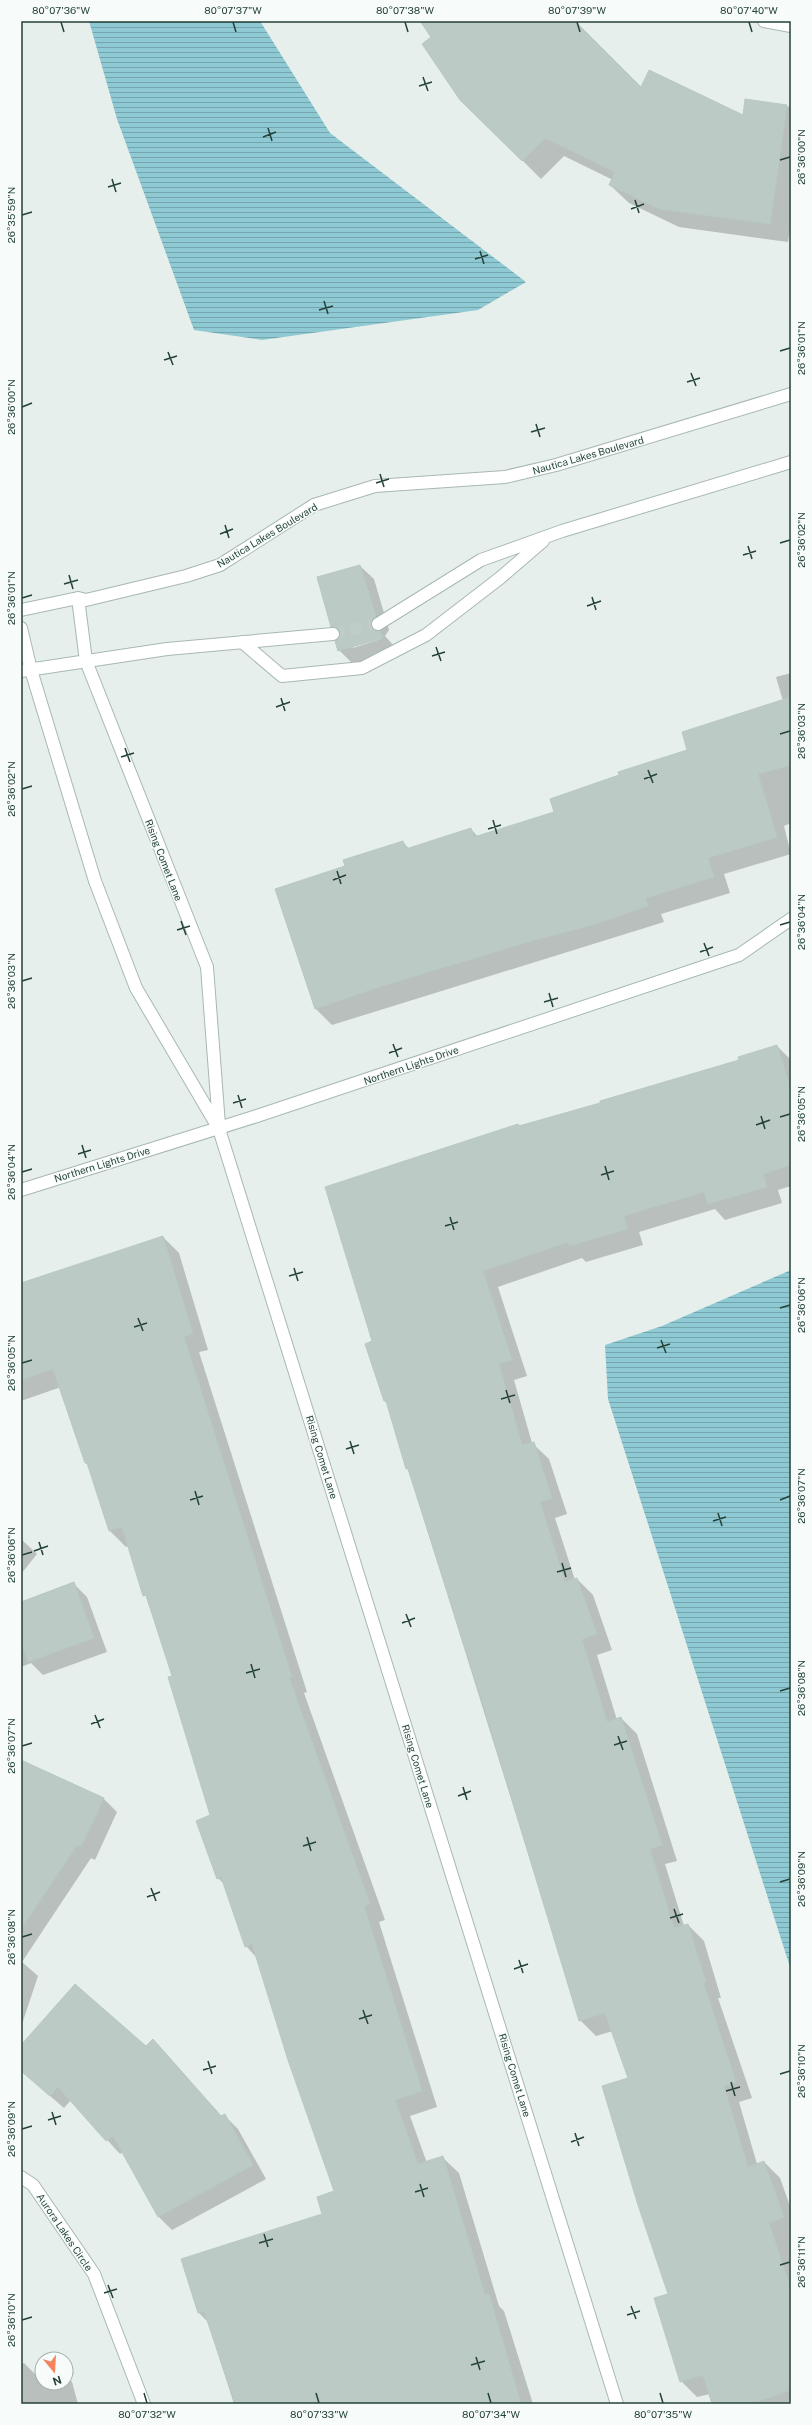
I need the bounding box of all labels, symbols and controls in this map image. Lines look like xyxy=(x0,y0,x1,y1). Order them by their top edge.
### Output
text: 80°07'36"W xyxy=(32,4,90,16)
text: 80°07'37"W xyxy=(204,4,262,16)
text: 80°07'38"W xyxy=(376,4,435,16)
text: 80°07'39"W xyxy=(548,4,606,16)
text: 80°07'40"W xyxy=(720,4,778,16)
text: 26°36'00"N xyxy=(795,129,807,185)
text: 26°35'59"N xyxy=(5,187,17,243)
text: 26°36'01"N xyxy=(795,321,807,375)
text: 26°36'00"N xyxy=(5,379,17,435)
street label: Nautica Lakes Boulevard xyxy=(531,433,645,477)
street label: Nautica Lakes Boulevard xyxy=(215,500,319,570)
text: 26°36'02"N xyxy=(795,512,807,568)
text: 26°36'01"N xyxy=(5,571,17,625)
text: 26°36'03"N xyxy=(795,703,807,759)
text: 26°36'02"N xyxy=(5,761,17,817)
street label: Rising Comet Lane xyxy=(143,817,185,903)
text: 26°36'04"N xyxy=(795,894,807,950)
text: 26°36'03"N xyxy=(5,953,17,1009)
street label: Northern Lights Drive xyxy=(362,1043,460,1087)
text: 26°36'05"N xyxy=(795,1086,807,1142)
text: 26°36'04"N xyxy=(5,1144,17,1200)
street label: Northern Lights Drive xyxy=(53,1144,152,1184)
text: 26°36'06"N xyxy=(795,1277,807,1333)
text: 26°36'05"N xyxy=(5,1335,17,1391)
street label: Rising Comet Lane xyxy=(304,1414,341,1501)
text: 26°36'07"N xyxy=(795,1468,807,1524)
text: 26°36'06"N xyxy=(5,1527,17,1583)
text: 26°36'08"N xyxy=(795,1660,807,1716)
text: 26°36'07"N xyxy=(5,1718,17,1774)
street label: Rising Comet Lane xyxy=(400,1723,437,1810)
text: 26°36'09"N xyxy=(795,1851,807,1907)
text: 26°36'08"N xyxy=(5,1909,17,1965)
street label: Rising Comet Lane xyxy=(497,2032,534,2119)
text: 26°36'10"N xyxy=(795,2044,807,2098)
text: 26°36'09"N xyxy=(5,2101,17,2157)
street label: Aurora Lakes Circle xyxy=(35,2191,96,2273)
text: 26°36'11"N xyxy=(795,2236,807,2288)
text: 26°36'10"N xyxy=(5,2293,17,2347)
north arrow xyxy=(34,2351,74,2391)
text: N xyxy=(51,2373,63,2388)
text: 80°07'32"W xyxy=(118,2408,176,2420)
text: 80°07'33"W xyxy=(290,2408,348,2420)
text: 80°07'34"W xyxy=(462,2408,520,2420)
text: 80°07'35"W xyxy=(634,2408,693,2420)

